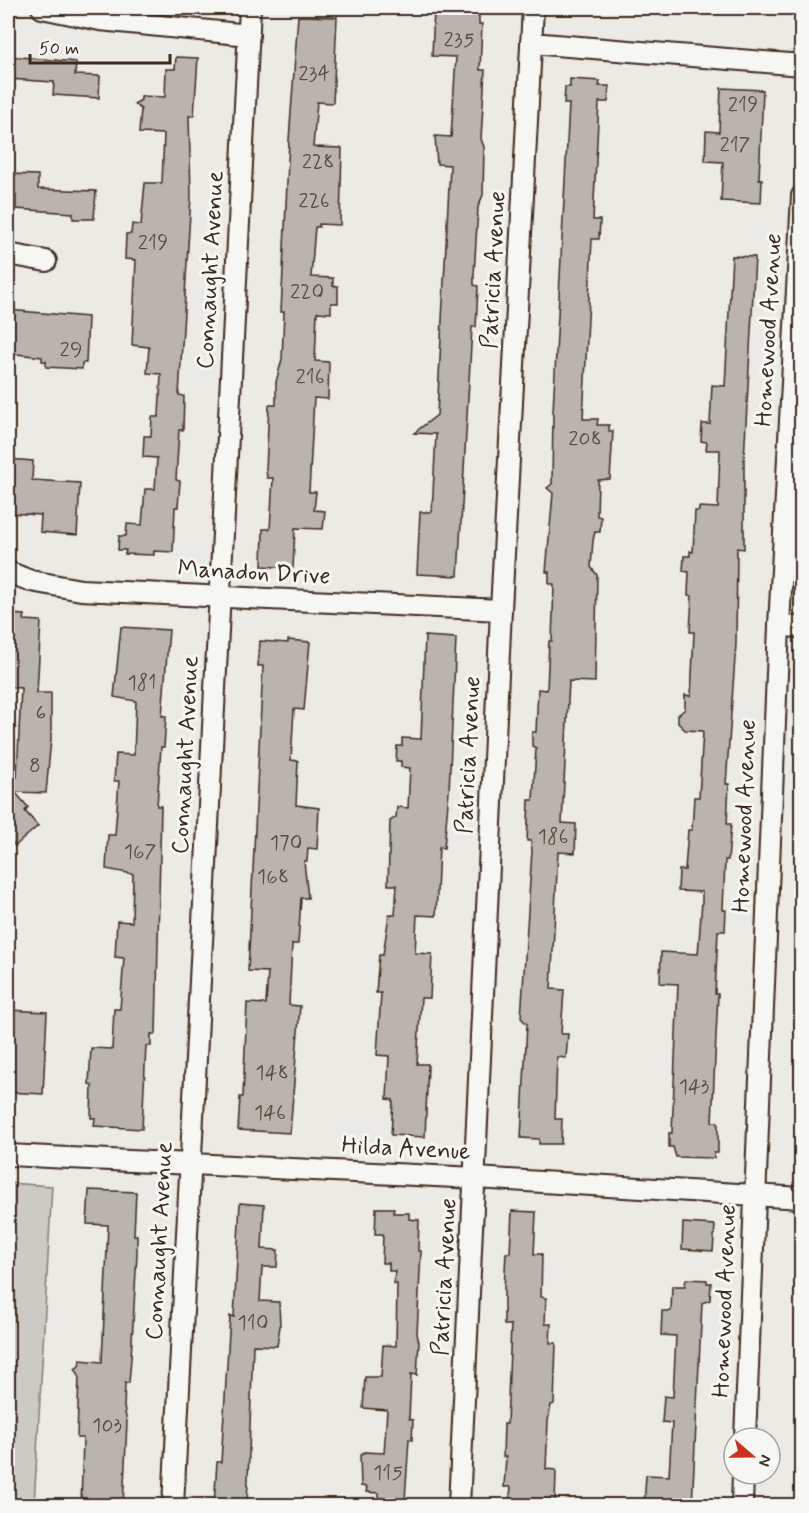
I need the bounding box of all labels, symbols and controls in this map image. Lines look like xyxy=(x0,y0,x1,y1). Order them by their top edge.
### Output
house number: 235 xyxy=(444,26,474,54)
scale bar xyxy=(30,27,170,65)
text: 50 m xyxy=(39,37,79,61)
house number: 234 xyxy=(298,60,330,88)
house number: 219 xyxy=(728,91,758,119)
house number: 217 xyxy=(719,131,751,159)
house number: 228 xyxy=(302,148,334,176)
street label: Connaught Avenue xyxy=(190,170,232,370)
house number: 226 xyxy=(298,187,330,215)
street label: Patricia Avenue xyxy=(474,190,514,350)
house number: 219 xyxy=(138,229,168,257)
street label: Homewood Avenue xyxy=(748,233,790,427)
house number: 220 xyxy=(290,278,324,306)
house number: 29 xyxy=(60,336,82,364)
house number: 216 xyxy=(295,363,325,391)
house number: 208 xyxy=(568,425,602,453)
street label: Manadon Drive xyxy=(177,554,331,592)
street label: Connaught Avenue xyxy=(165,655,207,855)
house number: 181 xyxy=(127,669,157,697)
street label: Patricia Avenue xyxy=(449,675,489,835)
house number: 6 xyxy=(36,699,46,727)
street label: Homewood Avenue xyxy=(726,719,764,913)
house number: 8 xyxy=(29,752,41,780)
house number: 186 xyxy=(538,823,568,851)
house number: 170 xyxy=(270,829,302,857)
house number: 167 xyxy=(124,838,156,866)
house number: 168 xyxy=(257,863,289,891)
house number: 148 xyxy=(255,1059,289,1087)
house number: 143 xyxy=(679,1073,710,1101)
house number: 146 xyxy=(254,1099,286,1127)
street label: Hilda Avenue xyxy=(341,1130,471,1168)
street label: Connaught Avenue xyxy=(139,1141,181,1341)
street label: Patricia Avenue xyxy=(425,1197,465,1357)
street label: Homewood Avenue xyxy=(706,1204,744,1398)
house number: 110 xyxy=(237,1309,269,1337)
house number: 103 xyxy=(92,1412,122,1440)
north arrow xyxy=(722,1426,782,1486)
text: N xyxy=(753,1452,776,1469)
house number: 115 xyxy=(373,1459,403,1487)

